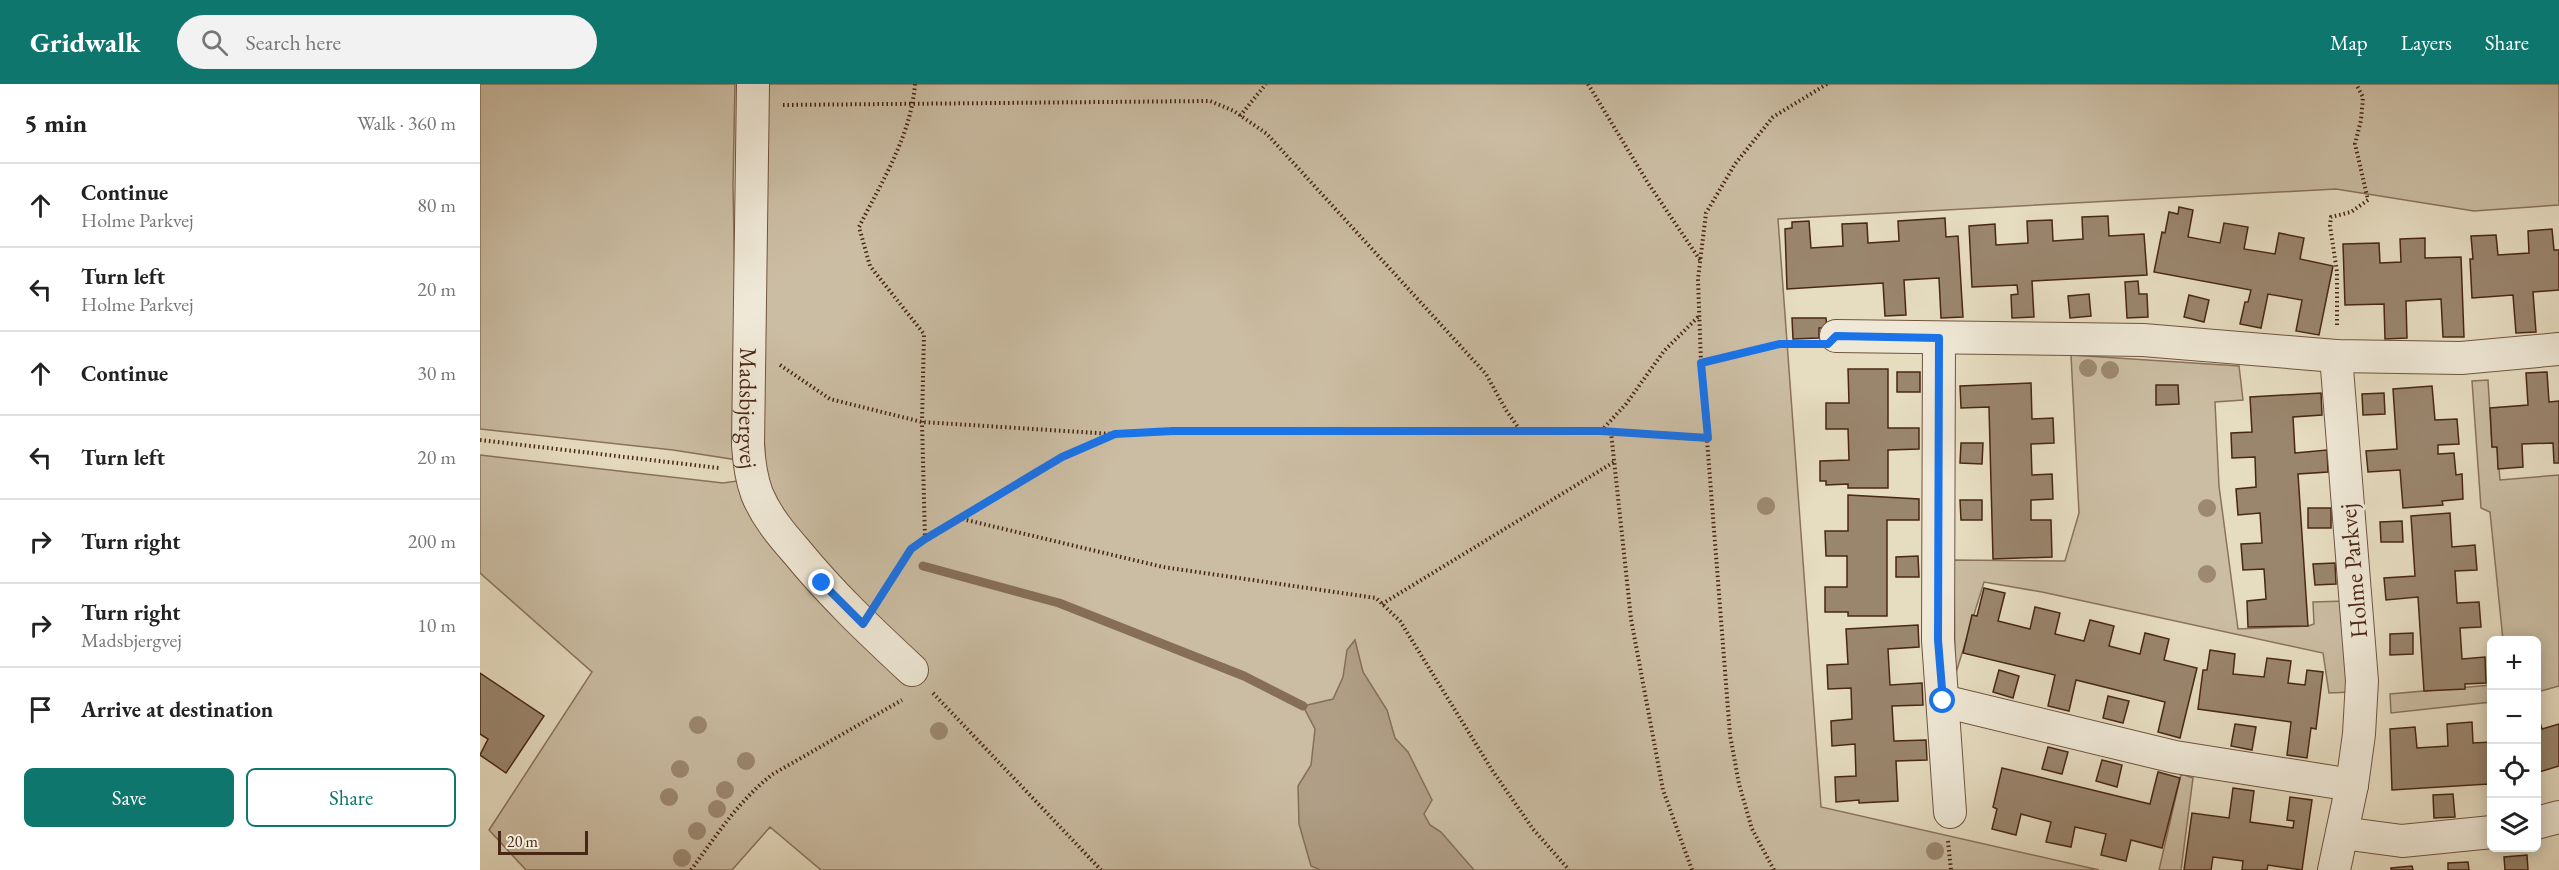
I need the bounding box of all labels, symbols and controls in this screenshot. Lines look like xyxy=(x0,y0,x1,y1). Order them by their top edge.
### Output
search box xyxy=(177,15,597,69)
text: Gridwalk xyxy=(30,24,141,60)
icon: search xyxy=(198,26,231,59)
text: Search here xyxy=(246,28,341,57)
text: Map xyxy=(2330,29,2368,56)
text: Layers xyxy=(2401,29,2452,56)
text: Share xyxy=(2485,29,2529,56)
text: 5 min xyxy=(24,106,87,140)
text: Walk · 360 m xyxy=(357,110,456,136)
text: Continue xyxy=(81,178,168,207)
icon: ahead xyxy=(24,189,57,222)
text: 80 m xyxy=(417,192,456,218)
text: Holme Parkvej xyxy=(81,207,194,233)
text: Turn left xyxy=(81,262,165,291)
icon: left xyxy=(24,273,57,306)
text: 20 m xyxy=(417,276,456,302)
text: Holme Parkvej xyxy=(81,291,194,317)
street label: Madsbjergvej xyxy=(732,347,766,471)
icon: ahead xyxy=(24,357,57,390)
text: Continue xyxy=(81,359,168,388)
text: 30 m xyxy=(417,360,456,386)
icon: left xyxy=(24,441,57,474)
text: Turn left xyxy=(81,443,165,472)
text: 20 m xyxy=(417,444,456,470)
street label: Holme Parkvej xyxy=(2332,502,2374,640)
icon: right xyxy=(24,525,57,558)
text: Turn right xyxy=(81,527,180,556)
text: 200 m xyxy=(408,528,456,554)
route end xyxy=(808,569,834,595)
text: Turn right xyxy=(81,598,180,627)
icon: right xyxy=(24,609,57,642)
text: 10 m xyxy=(417,612,456,638)
text: Madsbjergvej xyxy=(81,627,182,653)
map controls xyxy=(2487,636,2541,852)
button: + xyxy=(2487,636,2541,690)
route start xyxy=(1929,687,1955,713)
button: − xyxy=(2487,690,2541,744)
icon: arrive xyxy=(24,693,57,726)
text: Arrive at destination xyxy=(81,695,273,724)
button: locate xyxy=(2487,744,2541,798)
button: Save xyxy=(24,768,234,827)
button: Share xyxy=(246,768,456,827)
button: layers xyxy=(2487,798,2541,852)
scale bar xyxy=(498,828,588,856)
text: 20 m xyxy=(507,831,538,852)

